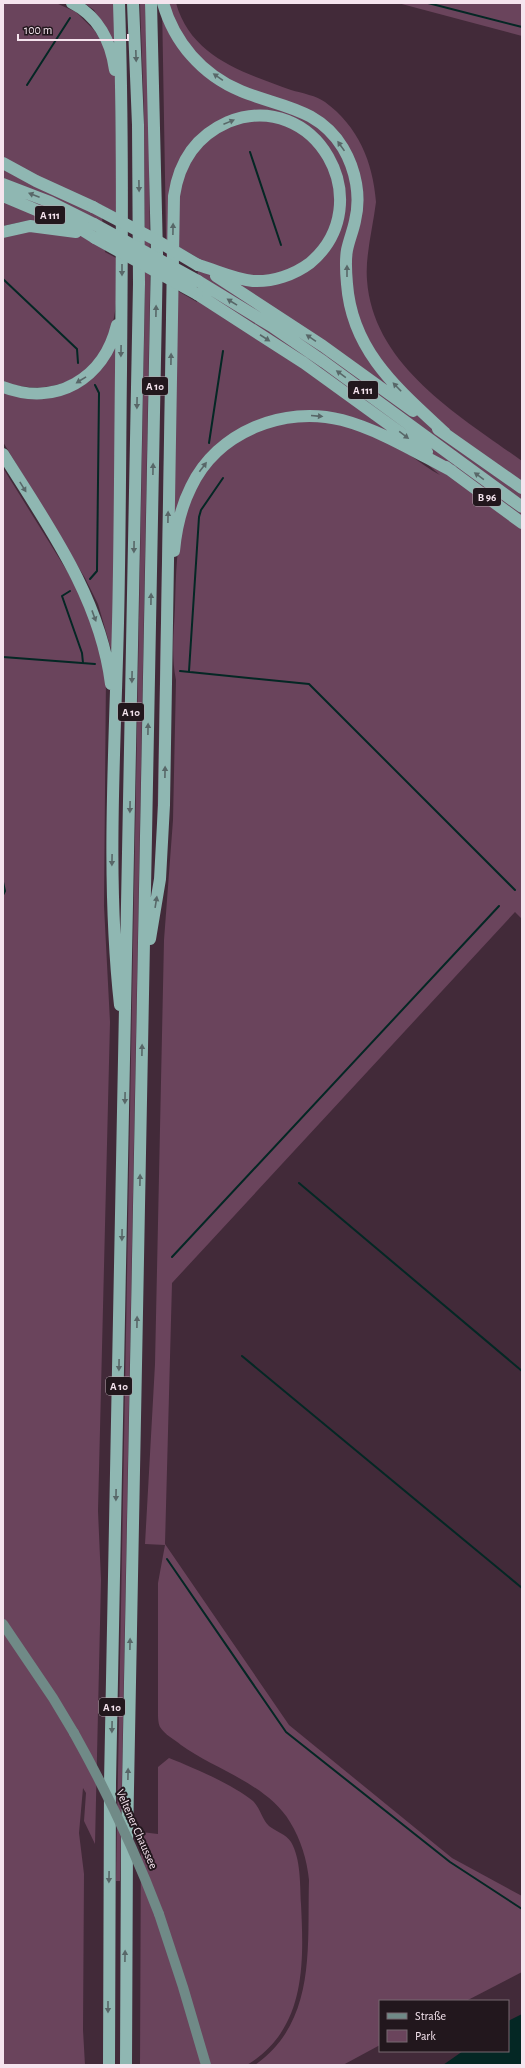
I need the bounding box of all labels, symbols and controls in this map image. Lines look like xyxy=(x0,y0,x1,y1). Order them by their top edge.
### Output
scale bar xyxy=(18,16,128,42)
text: 100 m xyxy=(24,24,52,36)
one-way arrow xyxy=(132,50,139,62)
one-way arrow xyxy=(212,73,223,81)
one-way arrow xyxy=(223,119,234,125)
one-way arrow xyxy=(337,141,345,151)
one-way arrow xyxy=(136,180,142,193)
one-way arrow xyxy=(27,192,39,198)
road number: A 111 xyxy=(35,206,65,224)
one-way arrow xyxy=(170,222,176,235)
one-way arrow xyxy=(119,264,125,277)
one-way arrow xyxy=(344,264,350,277)
one-way arrow xyxy=(226,299,238,306)
one-way arrow xyxy=(153,304,159,317)
one-way arrow xyxy=(260,334,271,342)
one-way arrow xyxy=(305,334,316,342)
one-way arrow xyxy=(118,345,124,358)
one-way arrow xyxy=(168,352,174,365)
one-way arrow xyxy=(335,370,346,378)
one-way arrow xyxy=(76,376,86,384)
road number: A 10 xyxy=(142,377,168,395)
road number: A 111 xyxy=(348,381,378,399)
one-way arrow xyxy=(392,382,402,392)
one-way arrow xyxy=(134,397,140,410)
one-way arrow xyxy=(311,413,323,420)
one-way arrow xyxy=(398,430,409,439)
one-way arrow xyxy=(199,462,208,473)
one-way arrow xyxy=(150,463,157,475)
one-way arrow xyxy=(474,472,485,480)
one-way arrow xyxy=(20,481,27,493)
road number: B 96 xyxy=(473,488,501,506)
one-way arrow xyxy=(165,510,171,523)
one-way arrow xyxy=(131,541,137,554)
one-way arrow xyxy=(147,593,154,605)
one-way arrow xyxy=(91,610,97,622)
one-way arrow xyxy=(129,671,135,684)
road number: A 10 xyxy=(118,703,144,721)
one-way arrow xyxy=(145,722,151,735)
one-way arrow xyxy=(162,765,168,778)
one-way arrow xyxy=(126,801,133,813)
one-way arrow xyxy=(109,854,115,867)
one-way arrow xyxy=(153,896,159,908)
one-way arrow xyxy=(139,1043,145,1056)
one-way arrow xyxy=(121,1092,128,1104)
one-way arrow xyxy=(137,1173,143,1186)
one-way arrow xyxy=(118,1229,125,1241)
one-way arrow xyxy=(134,1316,140,1329)
one-way arrow xyxy=(116,1359,122,1372)
road number: A 10 xyxy=(106,1377,132,1395)
one-way arrow xyxy=(113,1489,119,1502)
one-way arrow xyxy=(127,1637,133,1650)
road number: A 10 xyxy=(99,1698,125,1716)
one-way arrow xyxy=(109,1721,115,1734)
one-way arrow xyxy=(125,1767,131,1780)
street label: Veltener Chaussee xyxy=(114,1787,160,1871)
one-way arrow xyxy=(106,1871,112,1884)
one-way arrow xyxy=(122,1949,128,1962)
legend xyxy=(379,2000,509,2052)
one-way arrow xyxy=(105,2001,111,2014)
text: Straße xyxy=(415,2010,446,2022)
text: Park xyxy=(415,2030,436,2042)

